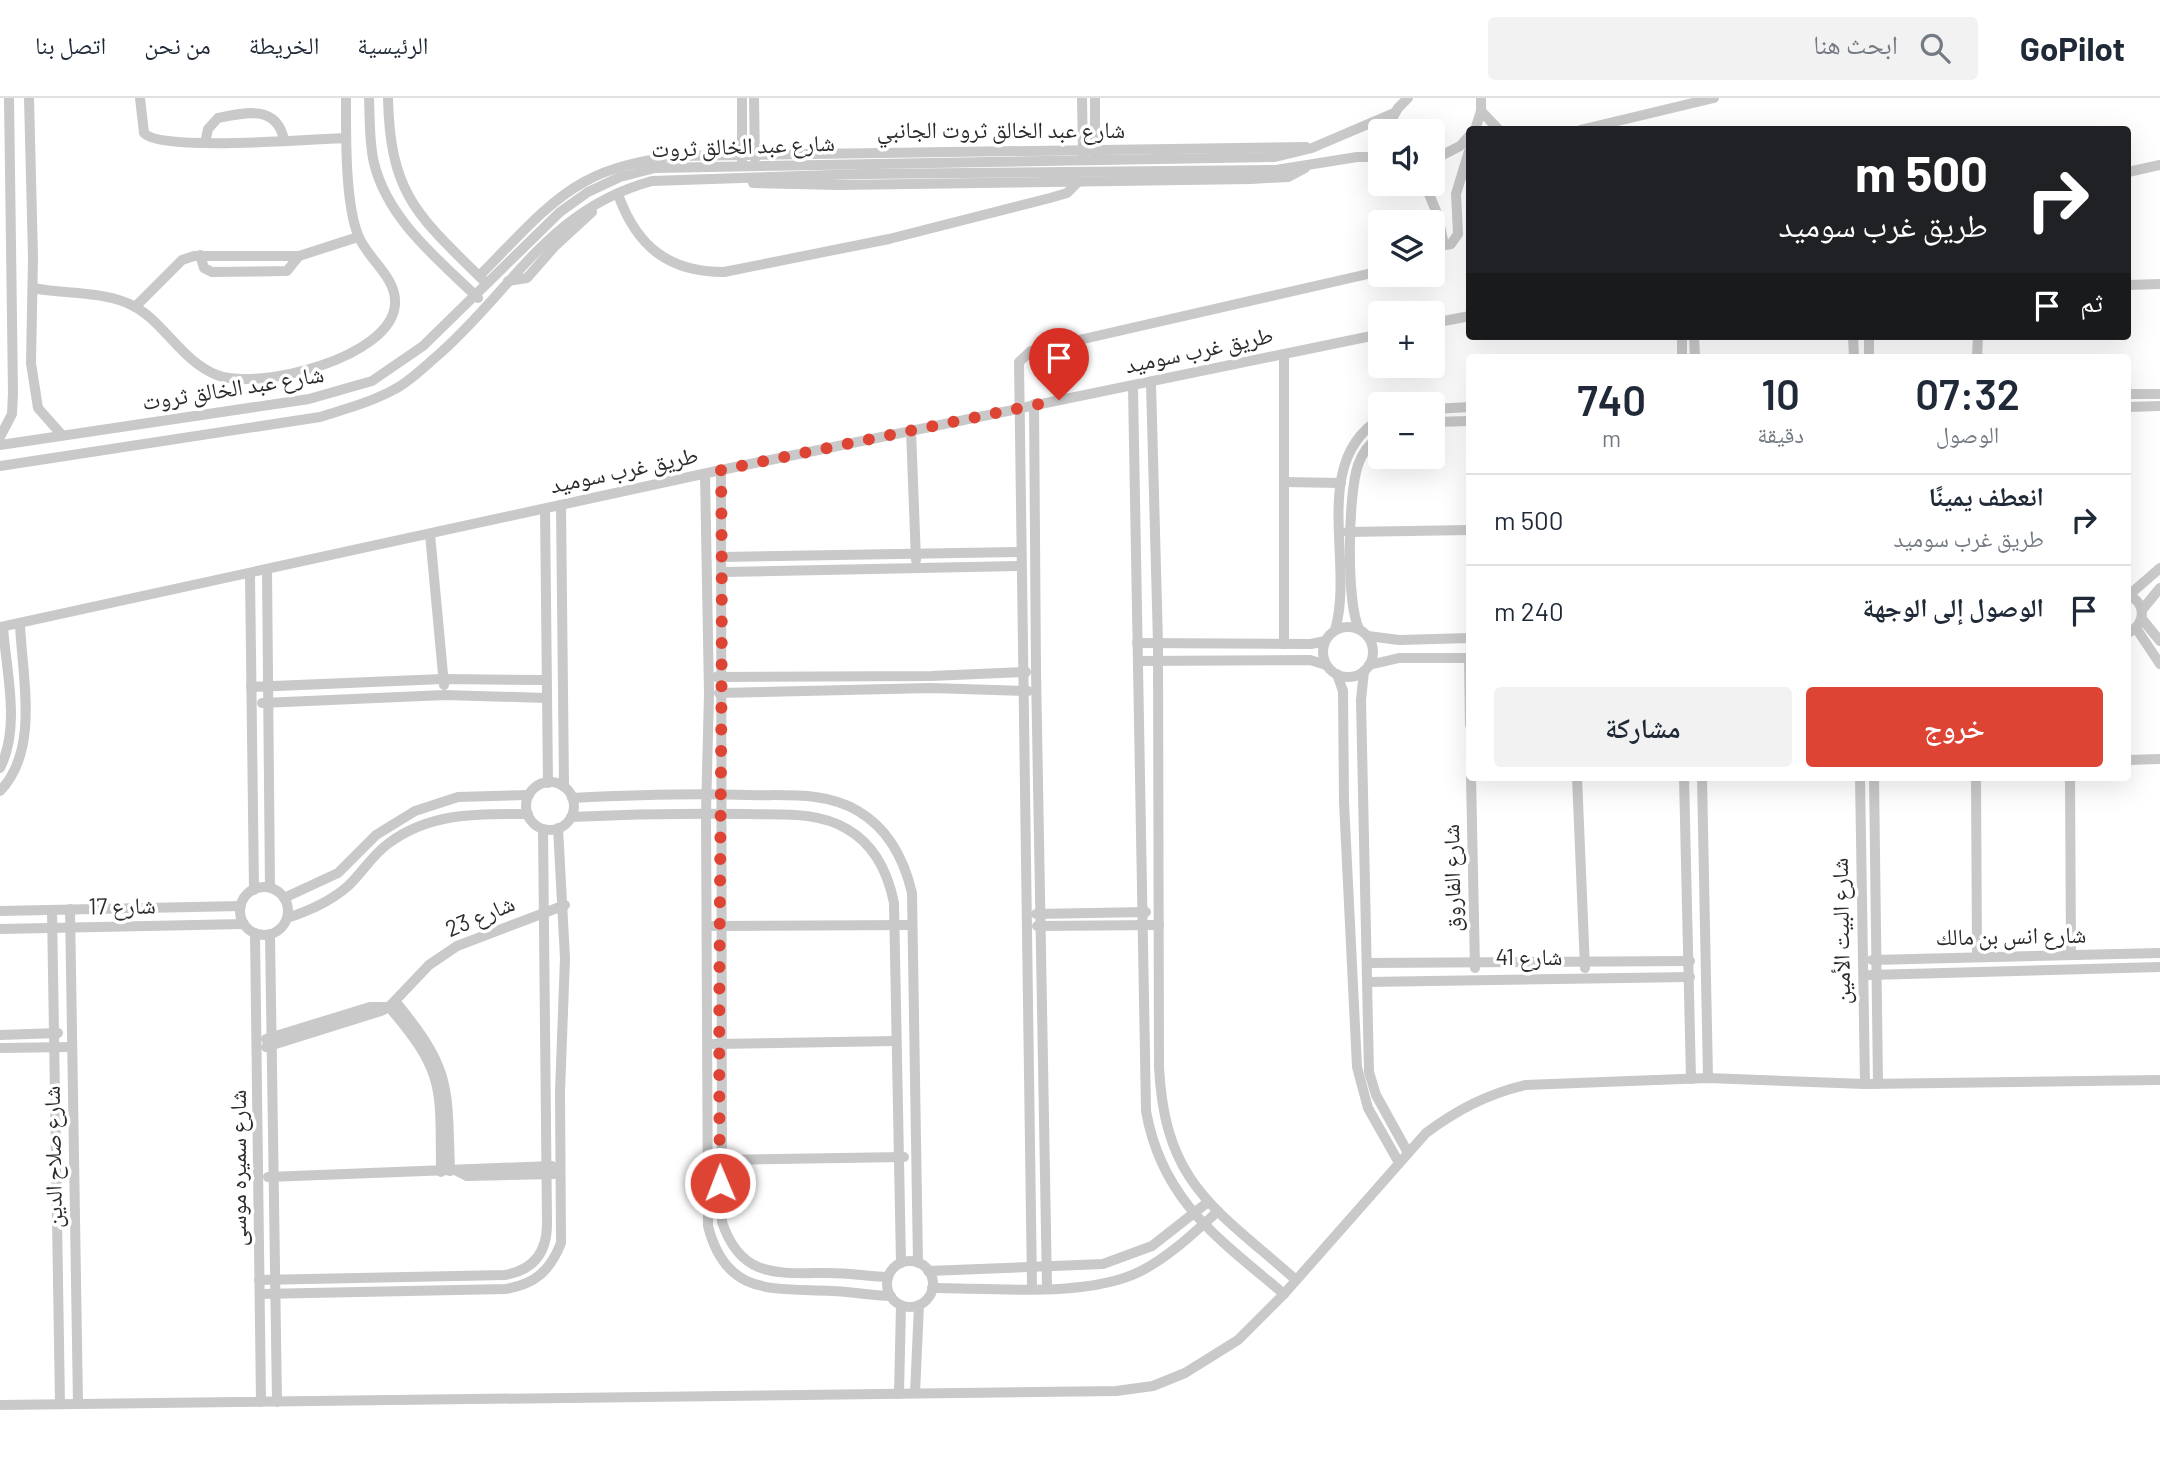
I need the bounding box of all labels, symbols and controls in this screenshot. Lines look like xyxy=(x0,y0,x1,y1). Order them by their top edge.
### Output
search box xyxy=(1488,17,1978,80)
text: ابحث هنا xyxy=(1813,28,1898,59)
text: GoPilot xyxy=(2020,28,2125,68)
icon: search xyxy=(1916,29,1954,67)
text: اتصل بنا xyxy=(35,30,106,59)
text: من نحن xyxy=(144,30,211,59)
text: الخريطة xyxy=(249,30,319,59)
text: الرئيسية xyxy=(357,30,429,59)
street label: شارع عبد الخالق ثروت الجانبي xyxy=(877,115,1125,149)
map controls xyxy=(1368,119,1445,469)
button: sound xyxy=(1368,119,1445,196)
street label: شارع عبد الخالق ثروت xyxy=(651,128,835,164)
text: 500 m xyxy=(1855,143,1988,202)
icon: right xyxy=(2012,154,2103,245)
text: طريق غرب سوميد xyxy=(1779,205,1988,243)
button: layers xyxy=(1368,210,1445,287)
text: ثم xyxy=(2080,286,2103,317)
icon: arrive xyxy=(2028,287,2066,325)
button: + xyxy=(1368,301,1445,378)
street label: طريق غرب سوميد xyxy=(1122,320,1276,379)
pin xyxy=(1029,328,1089,400)
icon: arrive xyxy=(1040,339,1078,377)
street label: شارع عبد الخالق ثروت xyxy=(140,359,326,417)
text: 10 xyxy=(1761,368,1800,418)
text: 07:32 xyxy=(1915,368,2020,418)
text: 740 xyxy=(1577,374,1646,424)
button: − xyxy=(1368,392,1445,469)
text: دقيقة xyxy=(1757,420,1804,448)
text: الوصول xyxy=(1936,420,1999,448)
text: m xyxy=(1602,424,1621,452)
street label: طريق غرب سوميد xyxy=(547,440,701,499)
text: انعطف يمينًا xyxy=(1929,480,2044,511)
icon: right xyxy=(2065,501,2103,539)
text: 500 m xyxy=(1494,504,1563,535)
text: طريق غرب سوميد xyxy=(1893,524,2044,552)
text: الوصول إلى الوجهة xyxy=(1863,591,2044,622)
icon: arrive xyxy=(2065,592,2103,630)
text: 240 m xyxy=(1494,595,1564,626)
button: مشاركة xyxy=(1494,687,1792,767)
button: خروج xyxy=(1806,687,2103,767)
street label: شارع الفاروق xyxy=(1436,824,1468,932)
street label: شارع البيت الأمين xyxy=(1825,857,1857,1005)
street label: شارع 23 xyxy=(441,888,519,944)
street label: شارع 17 xyxy=(88,890,156,922)
street label: شارع انس بن مالك xyxy=(1935,920,2087,952)
street label: شارع 41 xyxy=(1496,942,1562,972)
street label: شارع صلاح الدين xyxy=(37,1086,69,1228)
street label: شارع سميره موسى xyxy=(223,1090,253,1246)
position arrow xyxy=(683,1146,757,1220)

